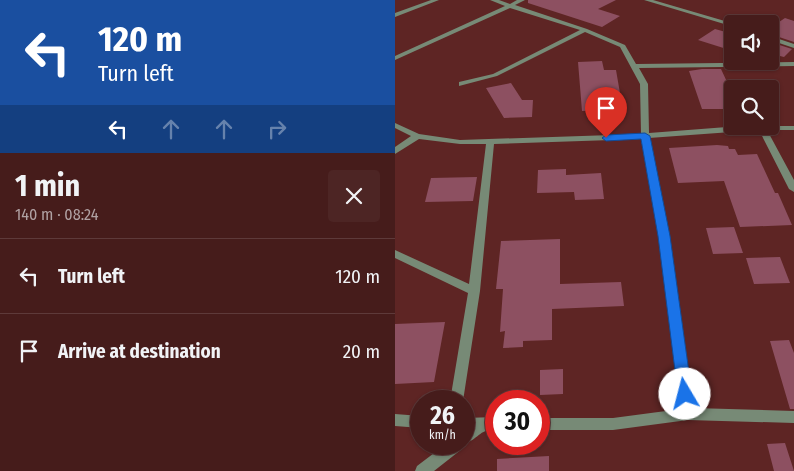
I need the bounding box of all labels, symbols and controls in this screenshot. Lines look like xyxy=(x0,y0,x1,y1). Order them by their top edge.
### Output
map controls xyxy=(724,15,779,135)
button: sound xyxy=(724,15,779,70)
text: 120 m xyxy=(98,18,182,60)
icon: left xyxy=(15,20,80,85)
text: Turn left xyxy=(98,60,174,87)
button: search xyxy=(724,80,779,135)
pin xyxy=(585,87,627,138)
icon: arrive xyxy=(592,94,620,122)
icon: left xyxy=(104,115,132,143)
icon: ahead xyxy=(157,115,185,143)
icon: ahead xyxy=(210,115,238,143)
icon: right xyxy=(263,115,291,143)
text: 1 min xyxy=(15,168,80,204)
button: close xyxy=(328,170,380,222)
text: 140 m · 08:24 xyxy=(15,205,99,224)
icon: left xyxy=(15,262,43,290)
text: Turn left xyxy=(58,265,125,288)
text: 120 m xyxy=(335,265,380,288)
icon: arrive xyxy=(15,337,43,365)
text: Arrive at destination xyxy=(58,340,221,363)
text: 20 m xyxy=(343,340,380,363)
position arrow xyxy=(658,367,710,419)
speed limit sign: 30 xyxy=(485,390,550,455)
text: 26 xyxy=(430,401,455,431)
text: km/h xyxy=(429,428,456,442)

